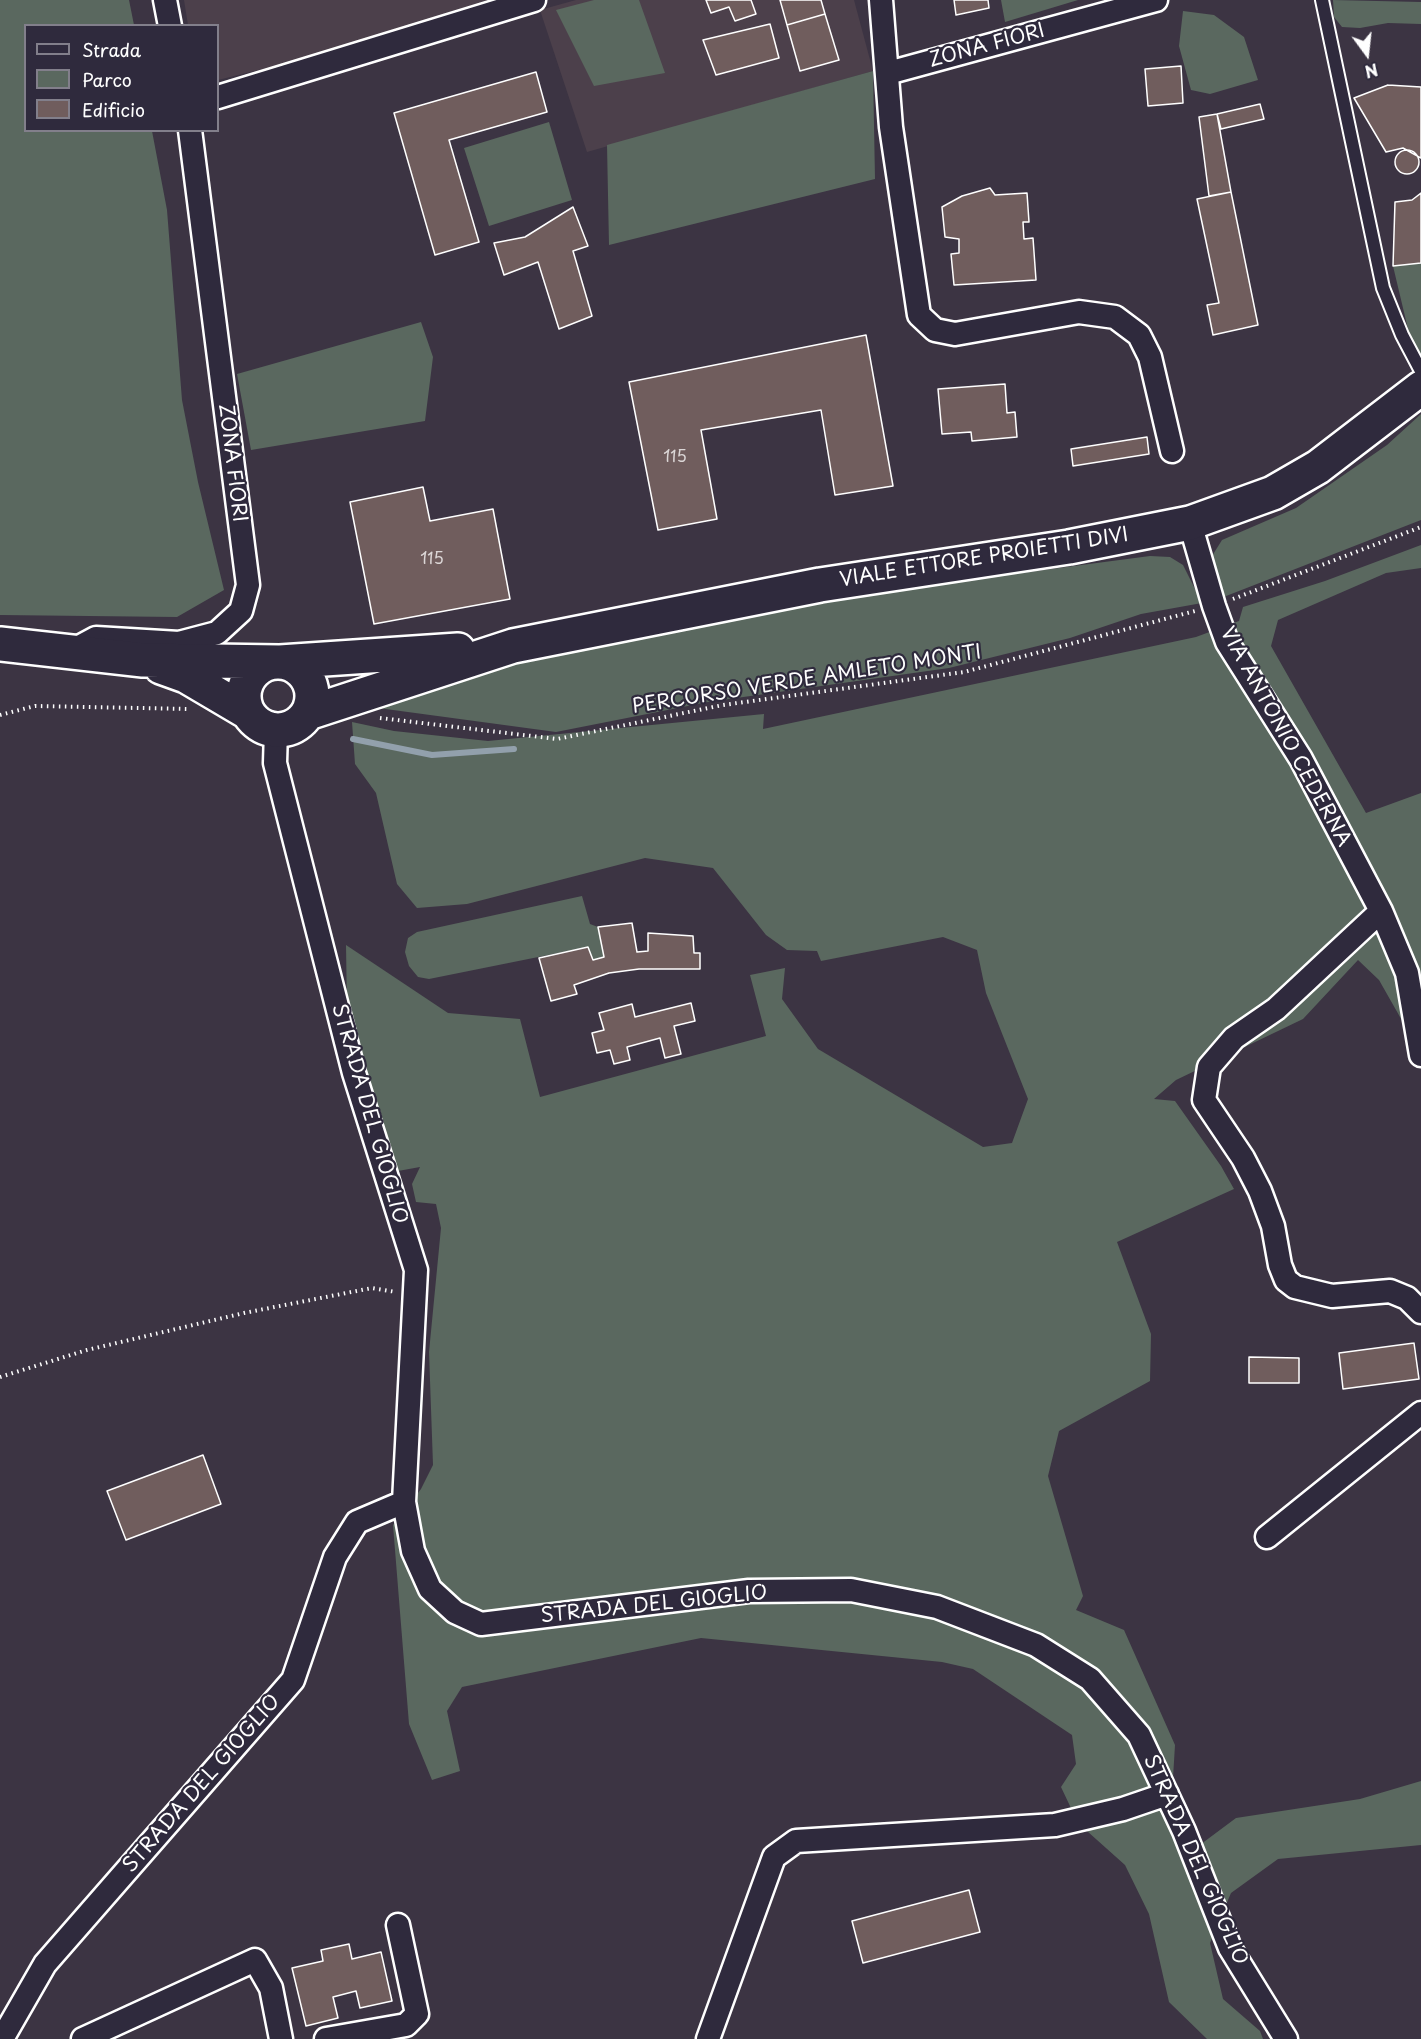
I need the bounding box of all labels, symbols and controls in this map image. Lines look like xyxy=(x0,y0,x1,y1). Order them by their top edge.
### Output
street label: ZONA FIORI xyxy=(927,19,1047,73)
legend xyxy=(24,24,219,132)
north arrow xyxy=(1337,24,1397,84)
text: Strada xyxy=(82,36,141,63)
text: N xyxy=(1362,58,1381,85)
text: Parco xyxy=(82,66,132,93)
text: Edificio xyxy=(82,96,145,123)
street label: ZONA FIORI xyxy=(213,403,251,523)
house number: 115 xyxy=(663,448,687,468)
street label: VIALE ETTORE PROIETTI DIVI xyxy=(838,523,1130,593)
house number: 115 xyxy=(420,550,444,570)
street label: VIA ANTONIO CEDERNA xyxy=(1214,623,1356,851)
street label: PERCORSO VERDE AMLETO MONTI xyxy=(631,641,983,719)
street label: STRADA DEL GIOGLIO xyxy=(326,1001,412,1227)
street label: STRADA DEL GIOGLIO xyxy=(539,1581,769,1629)
street label: STRADA DEL GIOGLIO xyxy=(118,1690,286,1878)
street label: STRADA DEL GIOGLIO xyxy=(1138,1751,1252,1969)

